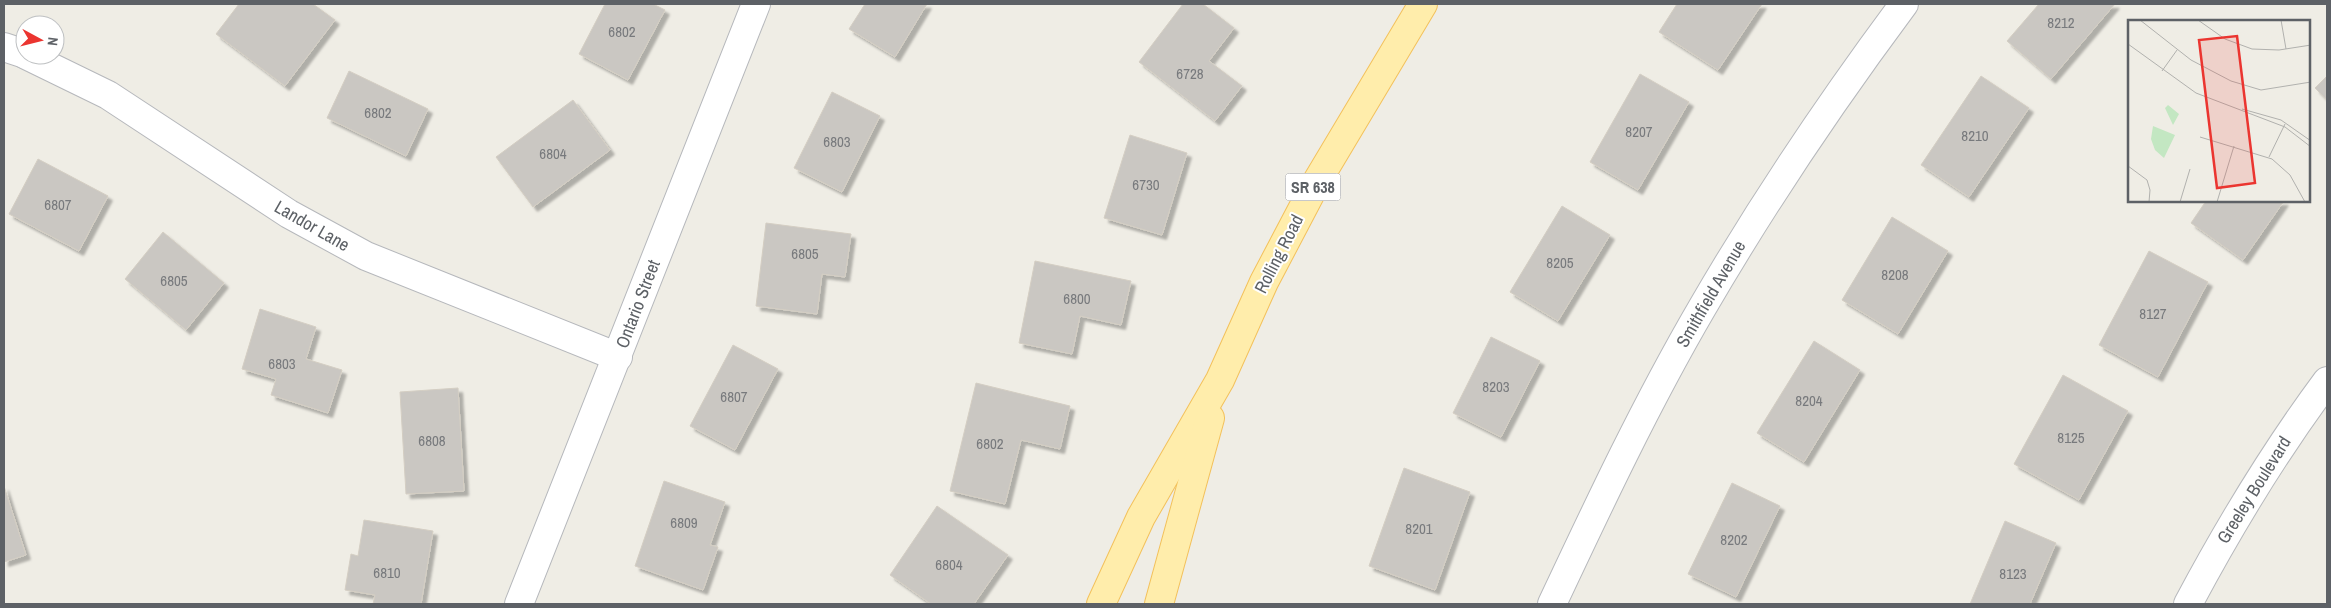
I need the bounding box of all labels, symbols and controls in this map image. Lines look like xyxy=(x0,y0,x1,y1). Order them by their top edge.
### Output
house number: 8212 xyxy=(2047,12,2075,33)
north arrow xyxy=(15,15,65,65)
inset map xyxy=(2128,20,2311,202)
house number: 6802 xyxy=(608,21,636,42)
text: N xyxy=(43,36,62,47)
house number: 6728 xyxy=(1176,63,1204,84)
house number: 6802 xyxy=(364,102,392,123)
house number: 8207 xyxy=(1625,121,1653,142)
house number: 8210 xyxy=(1961,125,1989,146)
house number: 6803 xyxy=(823,131,851,152)
house number: 6804 xyxy=(539,143,567,164)
road number: SR 638 xyxy=(1286,173,1340,200)
house number: 6730 xyxy=(1132,174,1160,195)
house number: 6807 xyxy=(44,194,72,215)
street label: Landor Lane xyxy=(270,194,354,257)
street label: Rolling Road xyxy=(1248,210,1309,297)
street label: Smithfield Avenue xyxy=(1670,236,1751,352)
house number: 6805 xyxy=(791,243,819,264)
house number: 8205 xyxy=(1546,252,1574,273)
street label: Ontario Street xyxy=(609,256,666,352)
house number: 8208 xyxy=(1881,264,1909,285)
house number: 6805 xyxy=(160,270,188,291)
house number: 6800 xyxy=(1063,288,1091,309)
house number: 8127 xyxy=(2139,303,2167,324)
house number: 6803 xyxy=(268,353,296,374)
house number: 8203 xyxy=(1482,376,1510,397)
house number: 6807 xyxy=(720,386,748,407)
house number: 8204 xyxy=(1795,390,1823,411)
house number: 8125 xyxy=(2057,427,2085,448)
house number: 6808 xyxy=(418,430,446,451)
street label: Greeley Boulevard xyxy=(2211,431,2297,548)
house number: 6802 xyxy=(976,433,1004,454)
house number: 6809 xyxy=(670,512,698,533)
house number: 8201 xyxy=(1405,518,1433,539)
house number: 8202 xyxy=(1720,529,1748,550)
house number: 6804 xyxy=(935,554,963,575)
house number: 6810 xyxy=(373,562,401,583)
house number: 8123 xyxy=(1999,563,2027,584)

